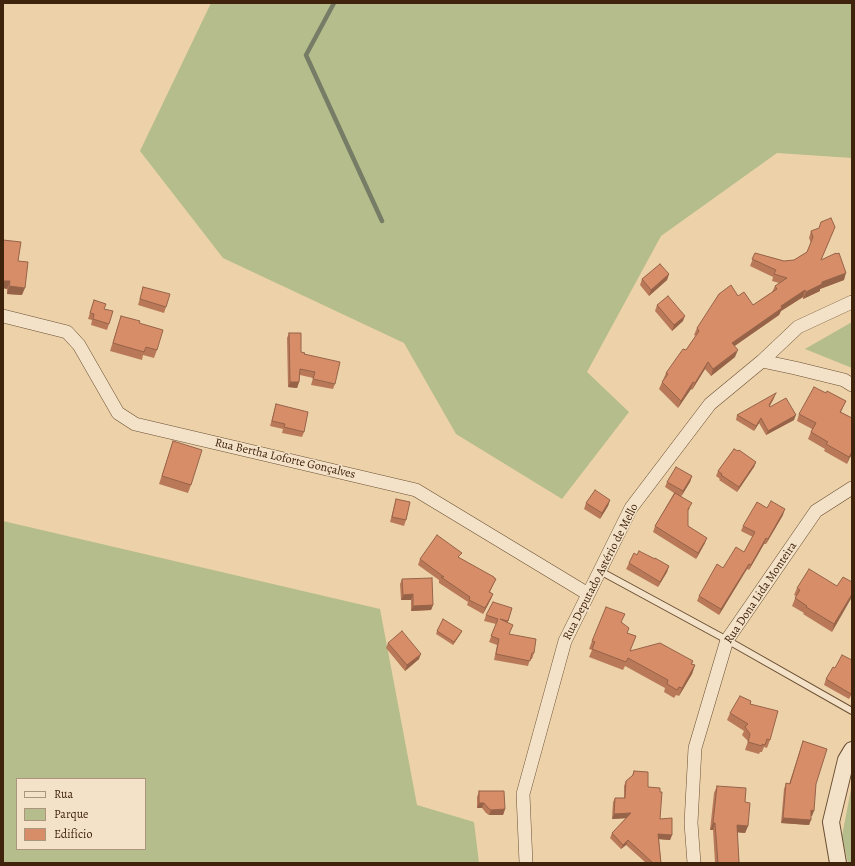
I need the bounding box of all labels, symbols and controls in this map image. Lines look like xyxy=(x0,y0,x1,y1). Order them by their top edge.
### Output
street label: Rua Bertha Loforte Gonçalves xyxy=(213,436,357,482)
street label: Rua Deputado Astério de Mello xyxy=(560,501,642,643)
street label: Rua Dona Lida Monteira xyxy=(722,539,800,647)
legend xyxy=(16,778,146,850)
text: Rua xyxy=(54,786,73,802)
text: Parque xyxy=(54,806,89,822)
text: Edifício xyxy=(54,826,92,842)

